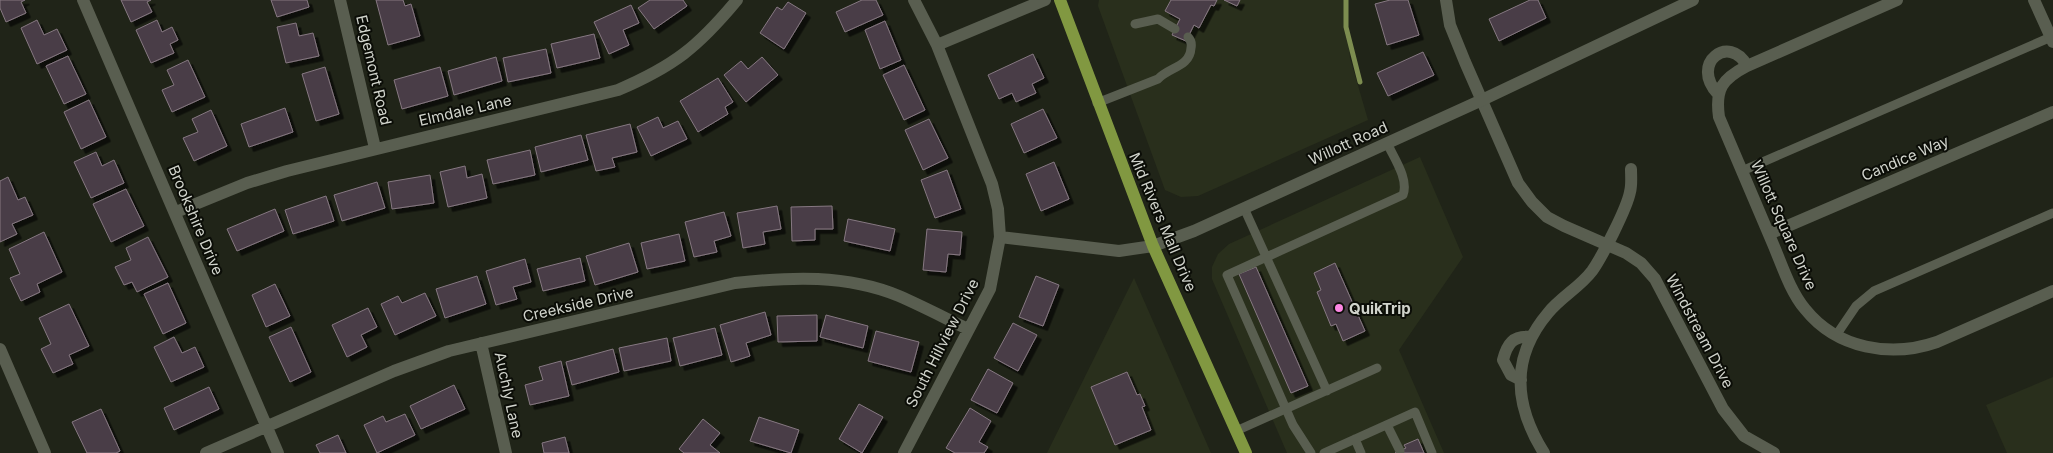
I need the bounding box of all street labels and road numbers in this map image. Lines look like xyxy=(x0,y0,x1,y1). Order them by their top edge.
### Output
street label: Edgemont Road xyxy=(352,13,396,127)
street label: Elmdale Lane xyxy=(417,90,513,130)
street label: Willott Road xyxy=(1306,117,1390,169)
street label: Candice Way xyxy=(1858,131,1952,185)
street label: Mid Rivers Mall Drive xyxy=(1125,150,1201,294)
street label: Willott Square Drive xyxy=(1747,157,1821,293)
street label: Brookshire Drive xyxy=(164,162,228,278)
street label: Windstream Drive xyxy=(1662,271,1738,391)
street label: South Hillview Drive xyxy=(901,275,983,411)
street label: Creekside Drive xyxy=(521,282,635,326)
street label: Auchly Lane xyxy=(491,350,527,440)

